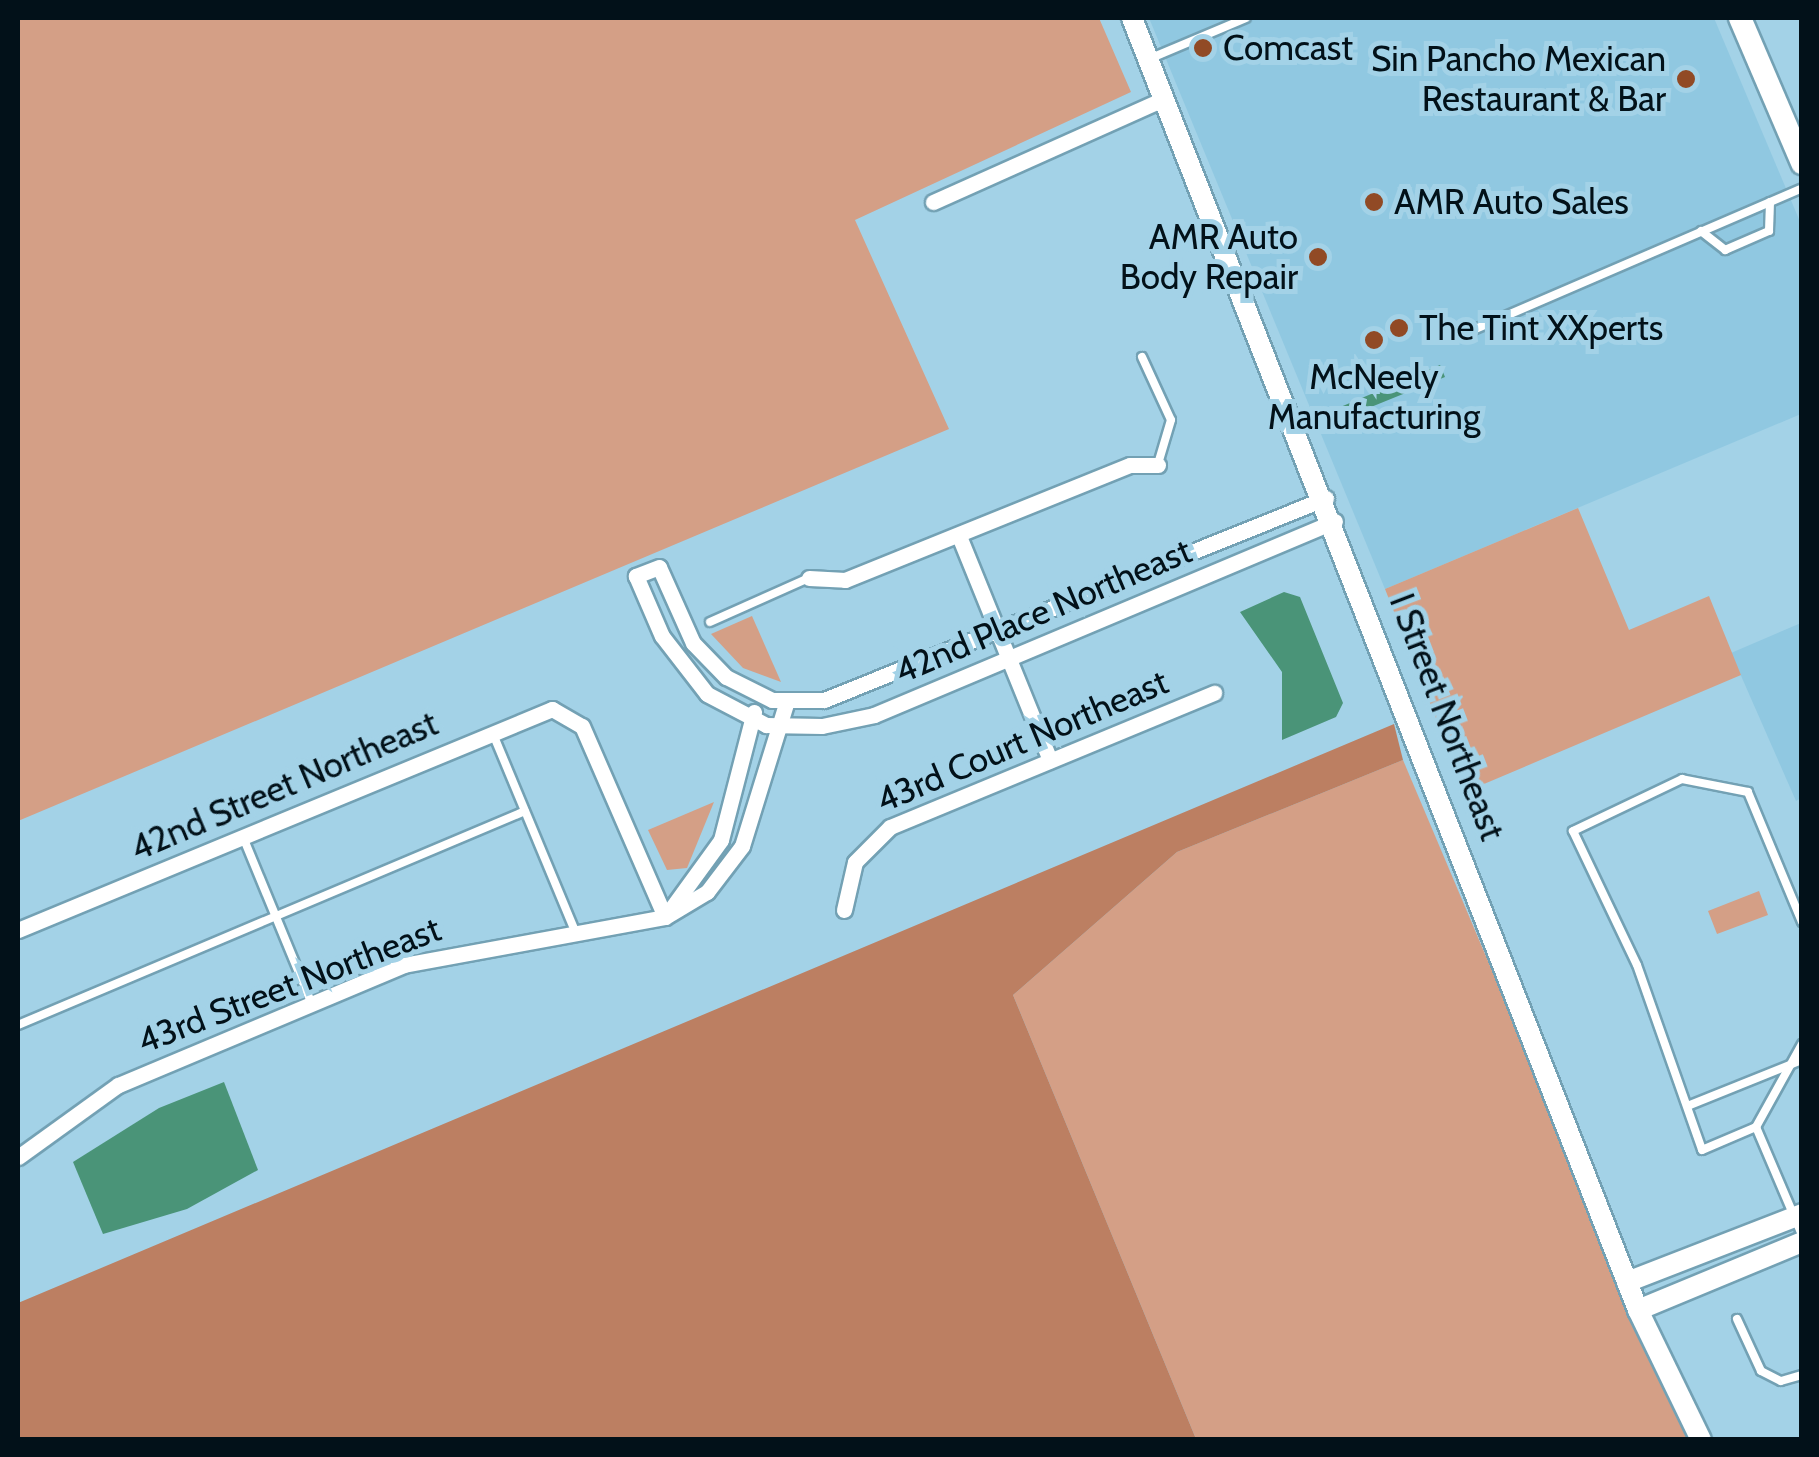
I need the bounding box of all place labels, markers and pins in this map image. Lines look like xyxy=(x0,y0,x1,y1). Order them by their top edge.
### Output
place label: Comcast xyxy=(1223,27,1353,69)
marker: Comcast xyxy=(1192,37,1214,59)
place label: Sin Pancho Mexican Restaurant & Bar xyxy=(1371,38,1666,120)
marker: Sin Pancho Mexican Restaurant & Bar xyxy=(1675,68,1697,90)
place label: AMR Auto Sales xyxy=(1394,181,1629,223)
marker: AMR Auto Sales xyxy=(1363,191,1385,213)
place label: AMR Auto Body Repair xyxy=(1120,216,1298,298)
marker: AMR Auto Body Repair xyxy=(1307,246,1329,268)
place label: The Tint XXperts xyxy=(1419,307,1663,349)
marker: The Tint XXperts xyxy=(1388,317,1410,339)
marker: McNeely Manufacturing xyxy=(1363,329,1385,351)
place label: McNeely Manufacturing xyxy=(1268,356,1480,438)

